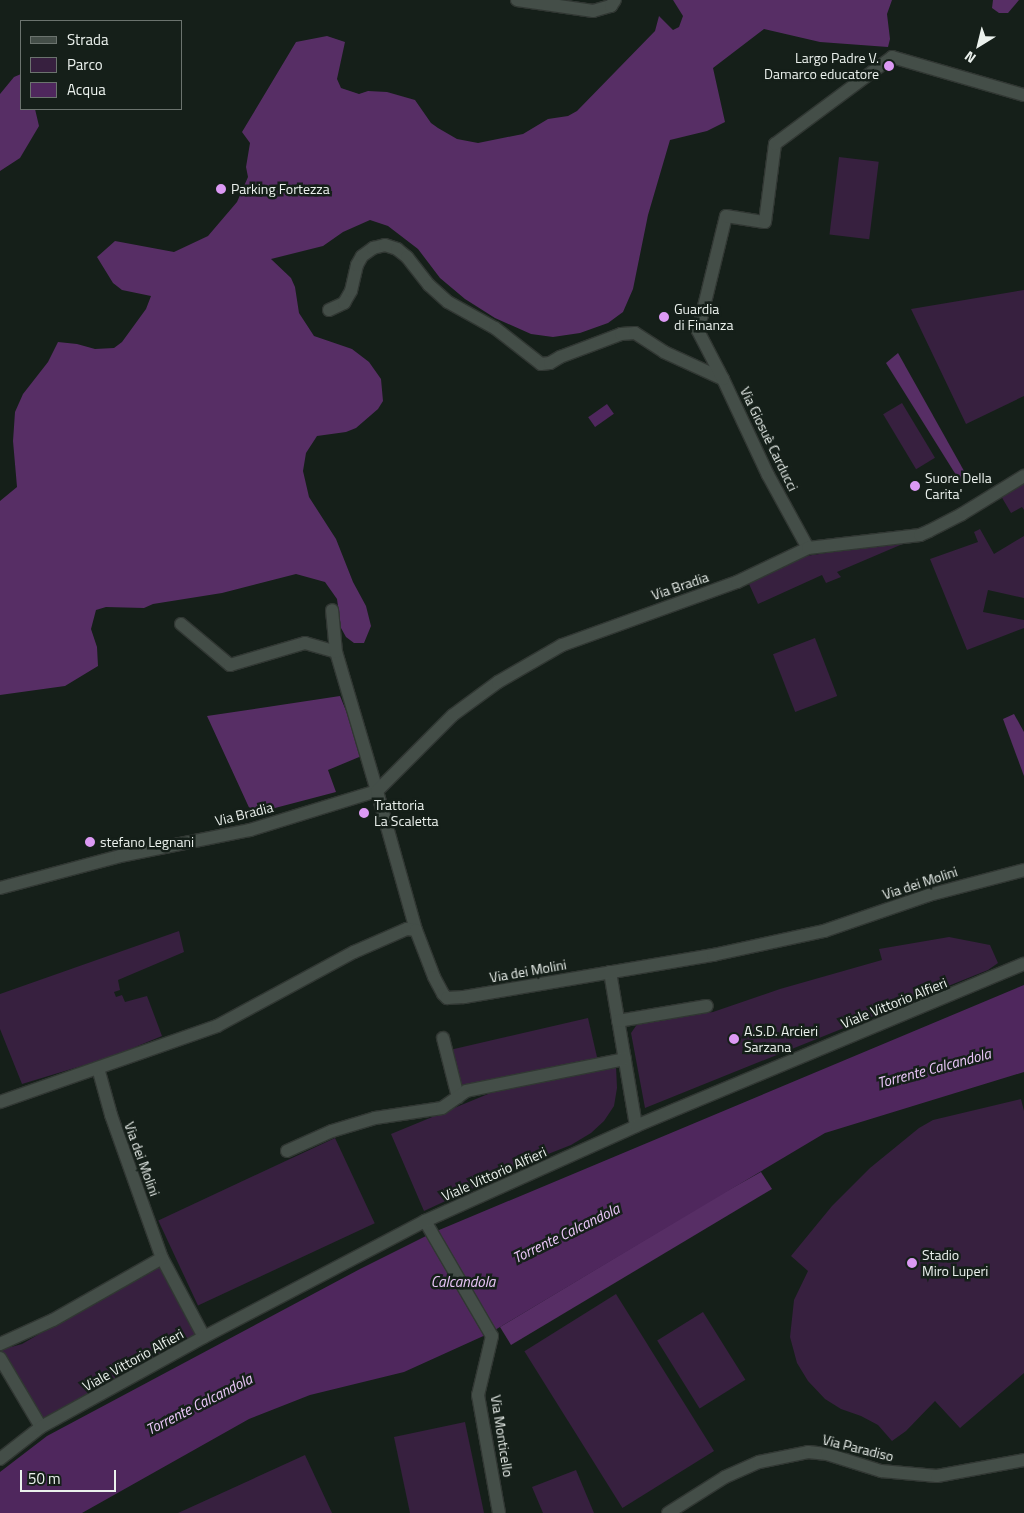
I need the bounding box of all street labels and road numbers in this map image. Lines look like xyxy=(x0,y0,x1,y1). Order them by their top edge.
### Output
street label: Via Giosuè Carducci xyxy=(737,384,801,494)
street label: Via Bradia xyxy=(649,568,711,604)
street label: Via Bradia xyxy=(213,799,275,829)
street label: Via dei Molini xyxy=(880,863,960,903)
street label: Via dei Molini xyxy=(488,956,568,986)
street label: Viale Vittorio Alfieri xyxy=(839,974,949,1032)
street label: Via dei Molini xyxy=(121,1120,163,1198)
street label: Viale Vittorio Alfieri xyxy=(439,1143,549,1205)
street label: Viale Vittorio Alfieri xyxy=(80,1325,186,1395)
street label: Via Monticello xyxy=(487,1394,517,1478)
street label: Via Paradiso xyxy=(821,1431,895,1465)

